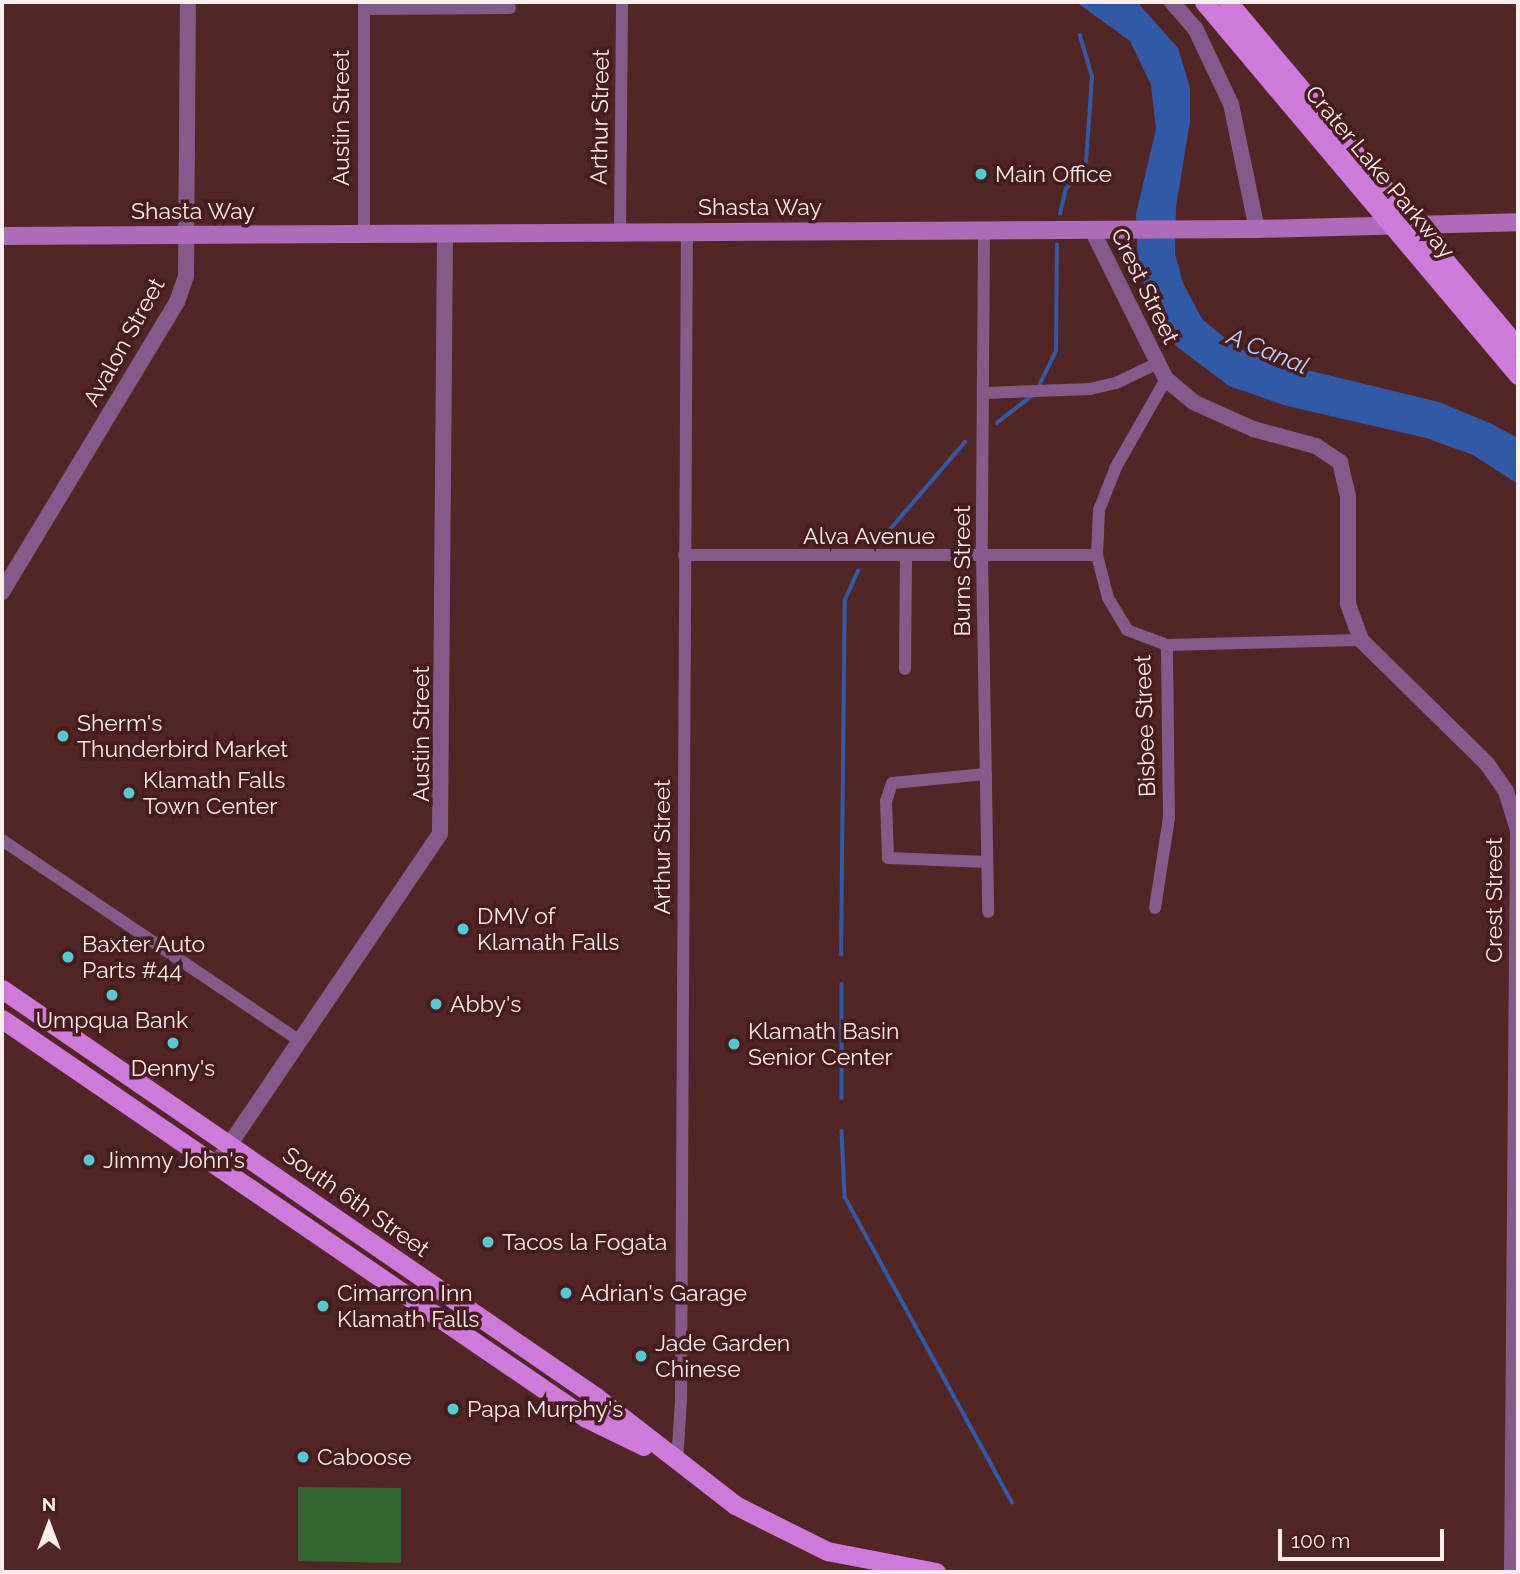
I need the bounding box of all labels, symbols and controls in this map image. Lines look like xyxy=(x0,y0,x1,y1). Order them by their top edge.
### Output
street label: Arthur Street xyxy=(585,49,615,185)
street label: Austin Street xyxy=(327,50,355,186)
street label: Crater Lake Parkway xyxy=(1299,80,1461,264)
place label: Main Office xyxy=(995,160,1112,188)
marker: Main Office xyxy=(973,166,989,182)
street label: Shasta Way xyxy=(698,193,822,221)
street label: Shasta Way xyxy=(131,197,255,225)
street label: Crest Street xyxy=(1105,224,1185,348)
street label: Avalon Street xyxy=(77,273,171,411)
water label: A Canal xyxy=(1223,322,1313,380)
street label: Burns Street xyxy=(948,505,976,637)
street label: Alva Avenue xyxy=(803,522,935,550)
street label: Bisbee Street xyxy=(1129,654,1161,798)
street label: Austin Street xyxy=(407,666,435,802)
place label: Sherm's Thunderbird Market xyxy=(77,709,288,763)
marker: Sherm's Thunderbird Market xyxy=(55,728,71,744)
place label: Klamath Falls Town Center xyxy=(143,766,285,820)
street label: Arthur Street xyxy=(648,779,676,915)
marker: Klamath Falls Town Center xyxy=(121,785,137,801)
street label: Crest Street xyxy=(1480,837,1508,963)
place label: DMV of Klamath Falls xyxy=(477,902,619,956)
marker: DMV of Klamath Falls xyxy=(455,921,471,937)
place label: Baxter Auto Parts #44 xyxy=(82,930,207,984)
marker: Baxter Auto Parts #44 xyxy=(60,949,76,965)
marker: Umpqua Bank xyxy=(104,987,120,1003)
place label: Abby's xyxy=(450,990,521,1018)
marker: Abby's xyxy=(428,996,444,1012)
place label: Umpqua Bank xyxy=(36,1006,188,1034)
place label: Klamath Basin Senior Center xyxy=(748,1017,900,1071)
marker: Denny's xyxy=(165,1035,181,1051)
marker: Klamath Basin Senior Center xyxy=(726,1036,742,1052)
place label: Denny's xyxy=(131,1054,215,1082)
street label: South 6th Street xyxy=(277,1141,435,1263)
place label: Jimmy John's xyxy=(103,1146,246,1174)
marker: Jimmy John's xyxy=(81,1152,97,1168)
place label: Tacos la Fogata xyxy=(502,1228,667,1256)
marker: Tacos la Fogata xyxy=(480,1234,496,1250)
place label: Cimarron Inn Klamath Falls xyxy=(337,1279,479,1333)
place label: Adrian's Garage xyxy=(580,1279,747,1307)
marker: Adrian's Garage xyxy=(558,1285,574,1301)
marker: Cimarron Inn Klamath Falls xyxy=(315,1298,331,1314)
place label: Jade Garden Chinese xyxy=(655,1329,790,1383)
marker: Jade Garden Chinese xyxy=(633,1348,649,1364)
place label: Papa Murphy's xyxy=(467,1395,623,1423)
marker: Papa Murphy's xyxy=(445,1401,461,1417)
place label: Caboose xyxy=(317,1443,411,1471)
marker: Caboose xyxy=(295,1449,311,1465)
north arrow xyxy=(14,1490,84,1560)
text: N xyxy=(42,1493,56,1515)
scale bar xyxy=(1282,1514,1448,1558)
text: 100 m xyxy=(1291,1528,1350,1553)

